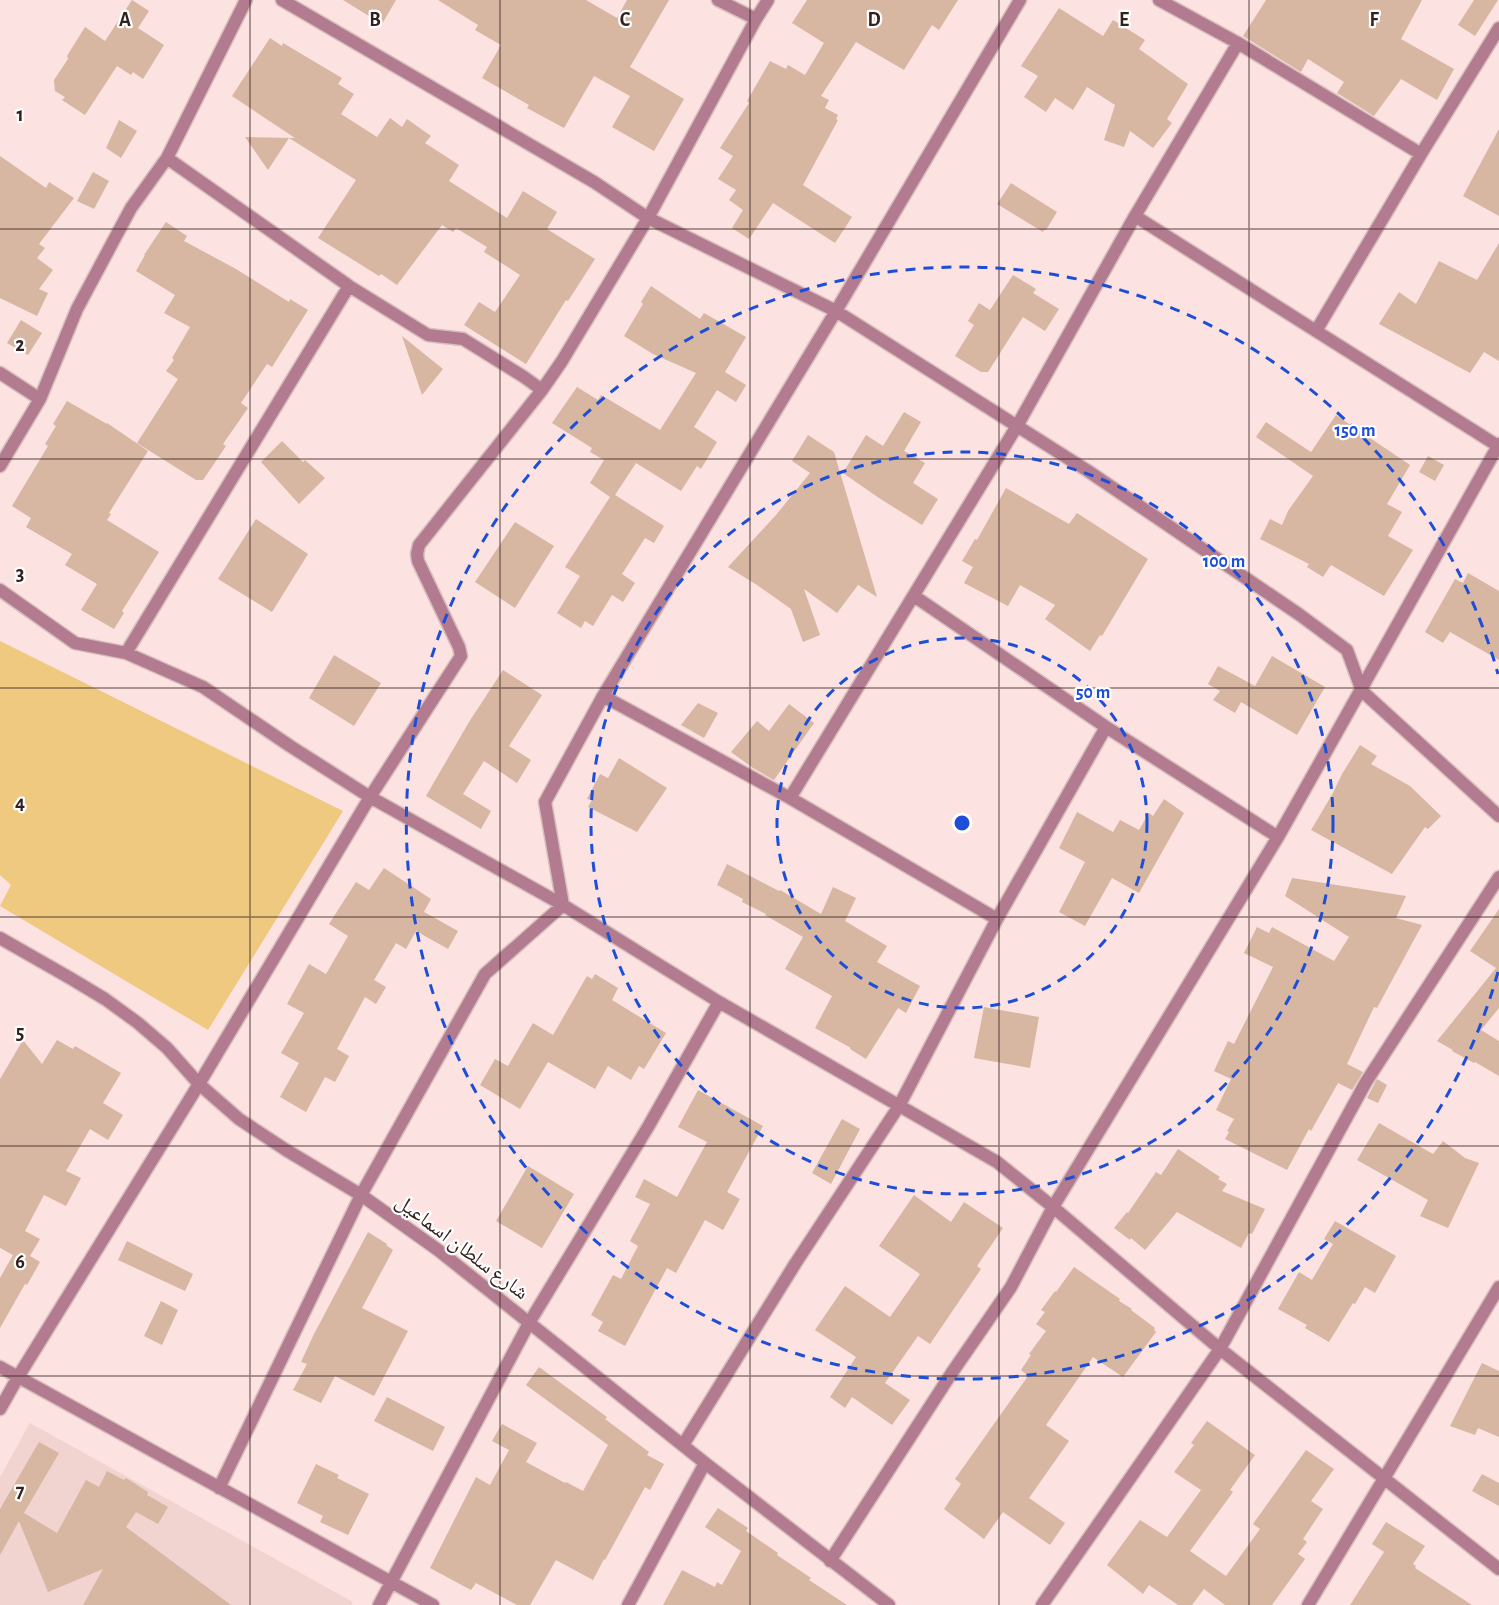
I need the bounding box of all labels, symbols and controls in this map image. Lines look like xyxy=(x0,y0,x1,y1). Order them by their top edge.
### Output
text: A xyxy=(119,10,131,30)
text: B xyxy=(369,10,381,30)
text: C xyxy=(620,10,631,30)
text: D xyxy=(867,10,881,30)
text: E xyxy=(1119,10,1129,30)
text: F xyxy=(1369,10,1379,30)
text: 1 xyxy=(16,105,24,125)
text: 2 xyxy=(15,335,25,355)
text: 150 m xyxy=(1335,422,1375,440)
text: 100 m xyxy=(1203,553,1245,571)
text: 3 xyxy=(16,564,24,584)
text: 50 m xyxy=(1076,684,1110,702)
text: 4 xyxy=(15,793,25,813)
centre of rings xyxy=(952,813,972,833)
text: 5 xyxy=(16,1023,24,1043)
street label: شارع سلطان اسماعيل xyxy=(391,1190,532,1305)
text: 6 xyxy=(15,1252,25,1272)
text: 7 xyxy=(16,1481,25,1501)

